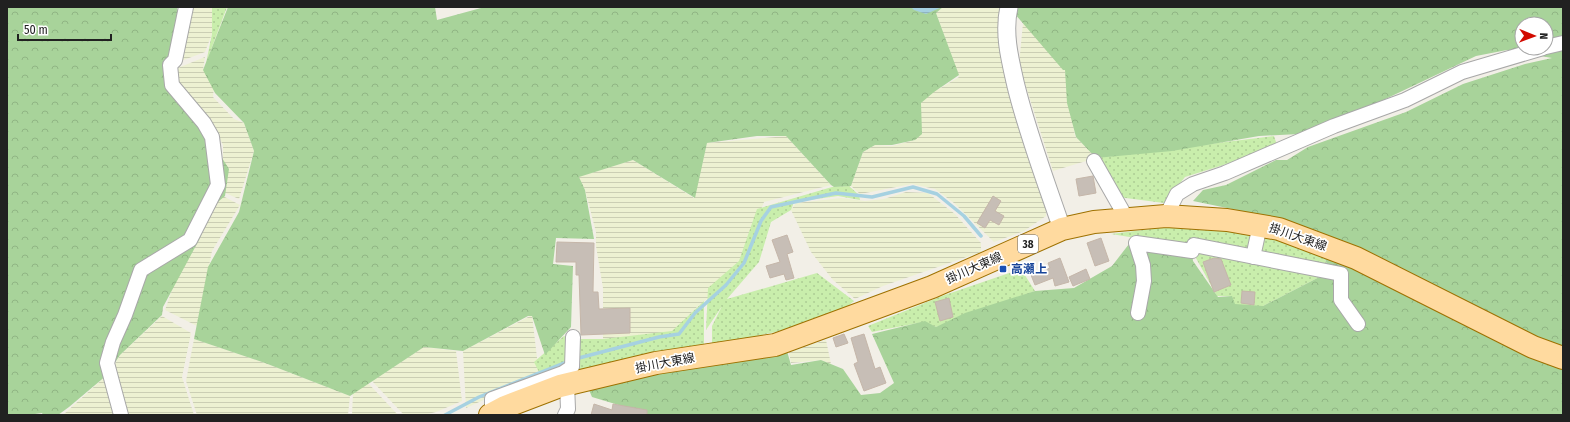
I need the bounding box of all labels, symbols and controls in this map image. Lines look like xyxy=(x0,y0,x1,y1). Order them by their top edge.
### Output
scale bar xyxy=(18,16,111,42)
north arrow xyxy=(1514,16,1554,56)
text: 50 m xyxy=(24,23,48,37)
text: N xyxy=(1537,33,1550,40)
street label: 掛川大東線 xyxy=(1267,221,1329,253)
road number: 38 xyxy=(1018,235,1038,253)
street label: 掛川大東線 xyxy=(944,249,1004,287)
place label: 高瀬上 xyxy=(1011,262,1047,276)
marker: 高瀬上 xyxy=(998,264,1008,274)
street label: 掛川大東線 xyxy=(634,350,696,376)

